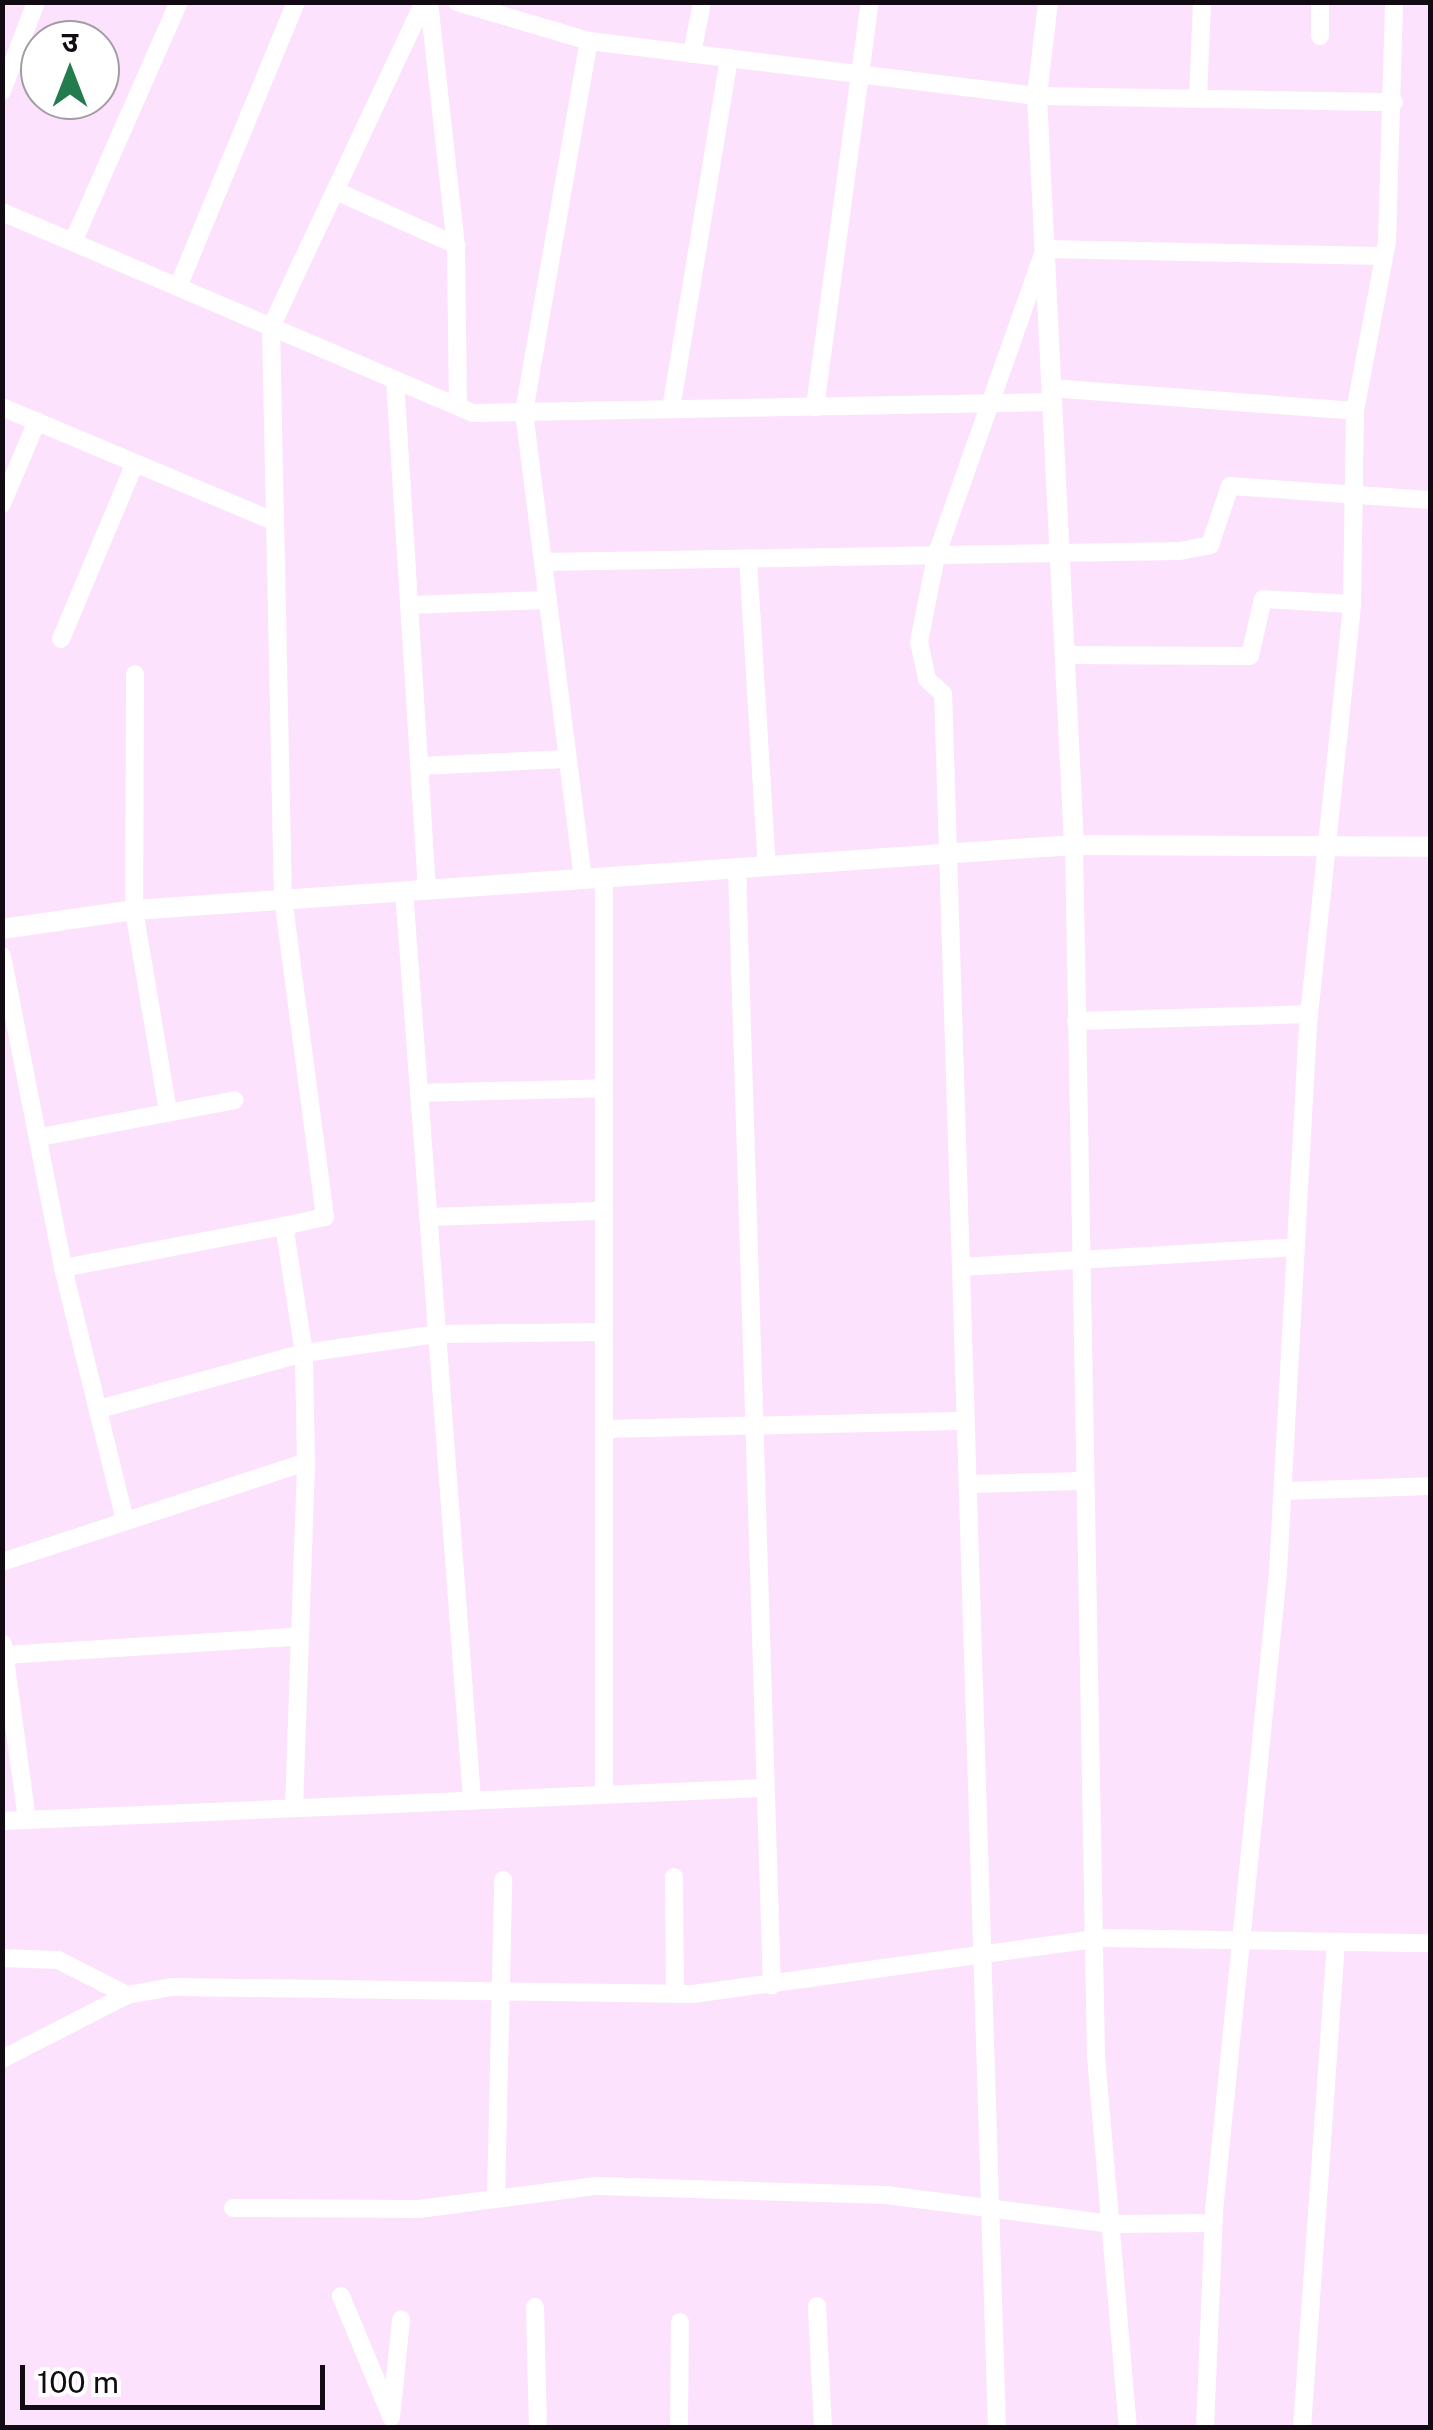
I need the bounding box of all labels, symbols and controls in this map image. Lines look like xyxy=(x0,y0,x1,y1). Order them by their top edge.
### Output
north arrow xyxy=(20,20,120,120)
text: उ xyxy=(62,25,78,58)
scale bar xyxy=(25,2345,330,2407)
text: 100 m xyxy=(37,2364,119,2400)

